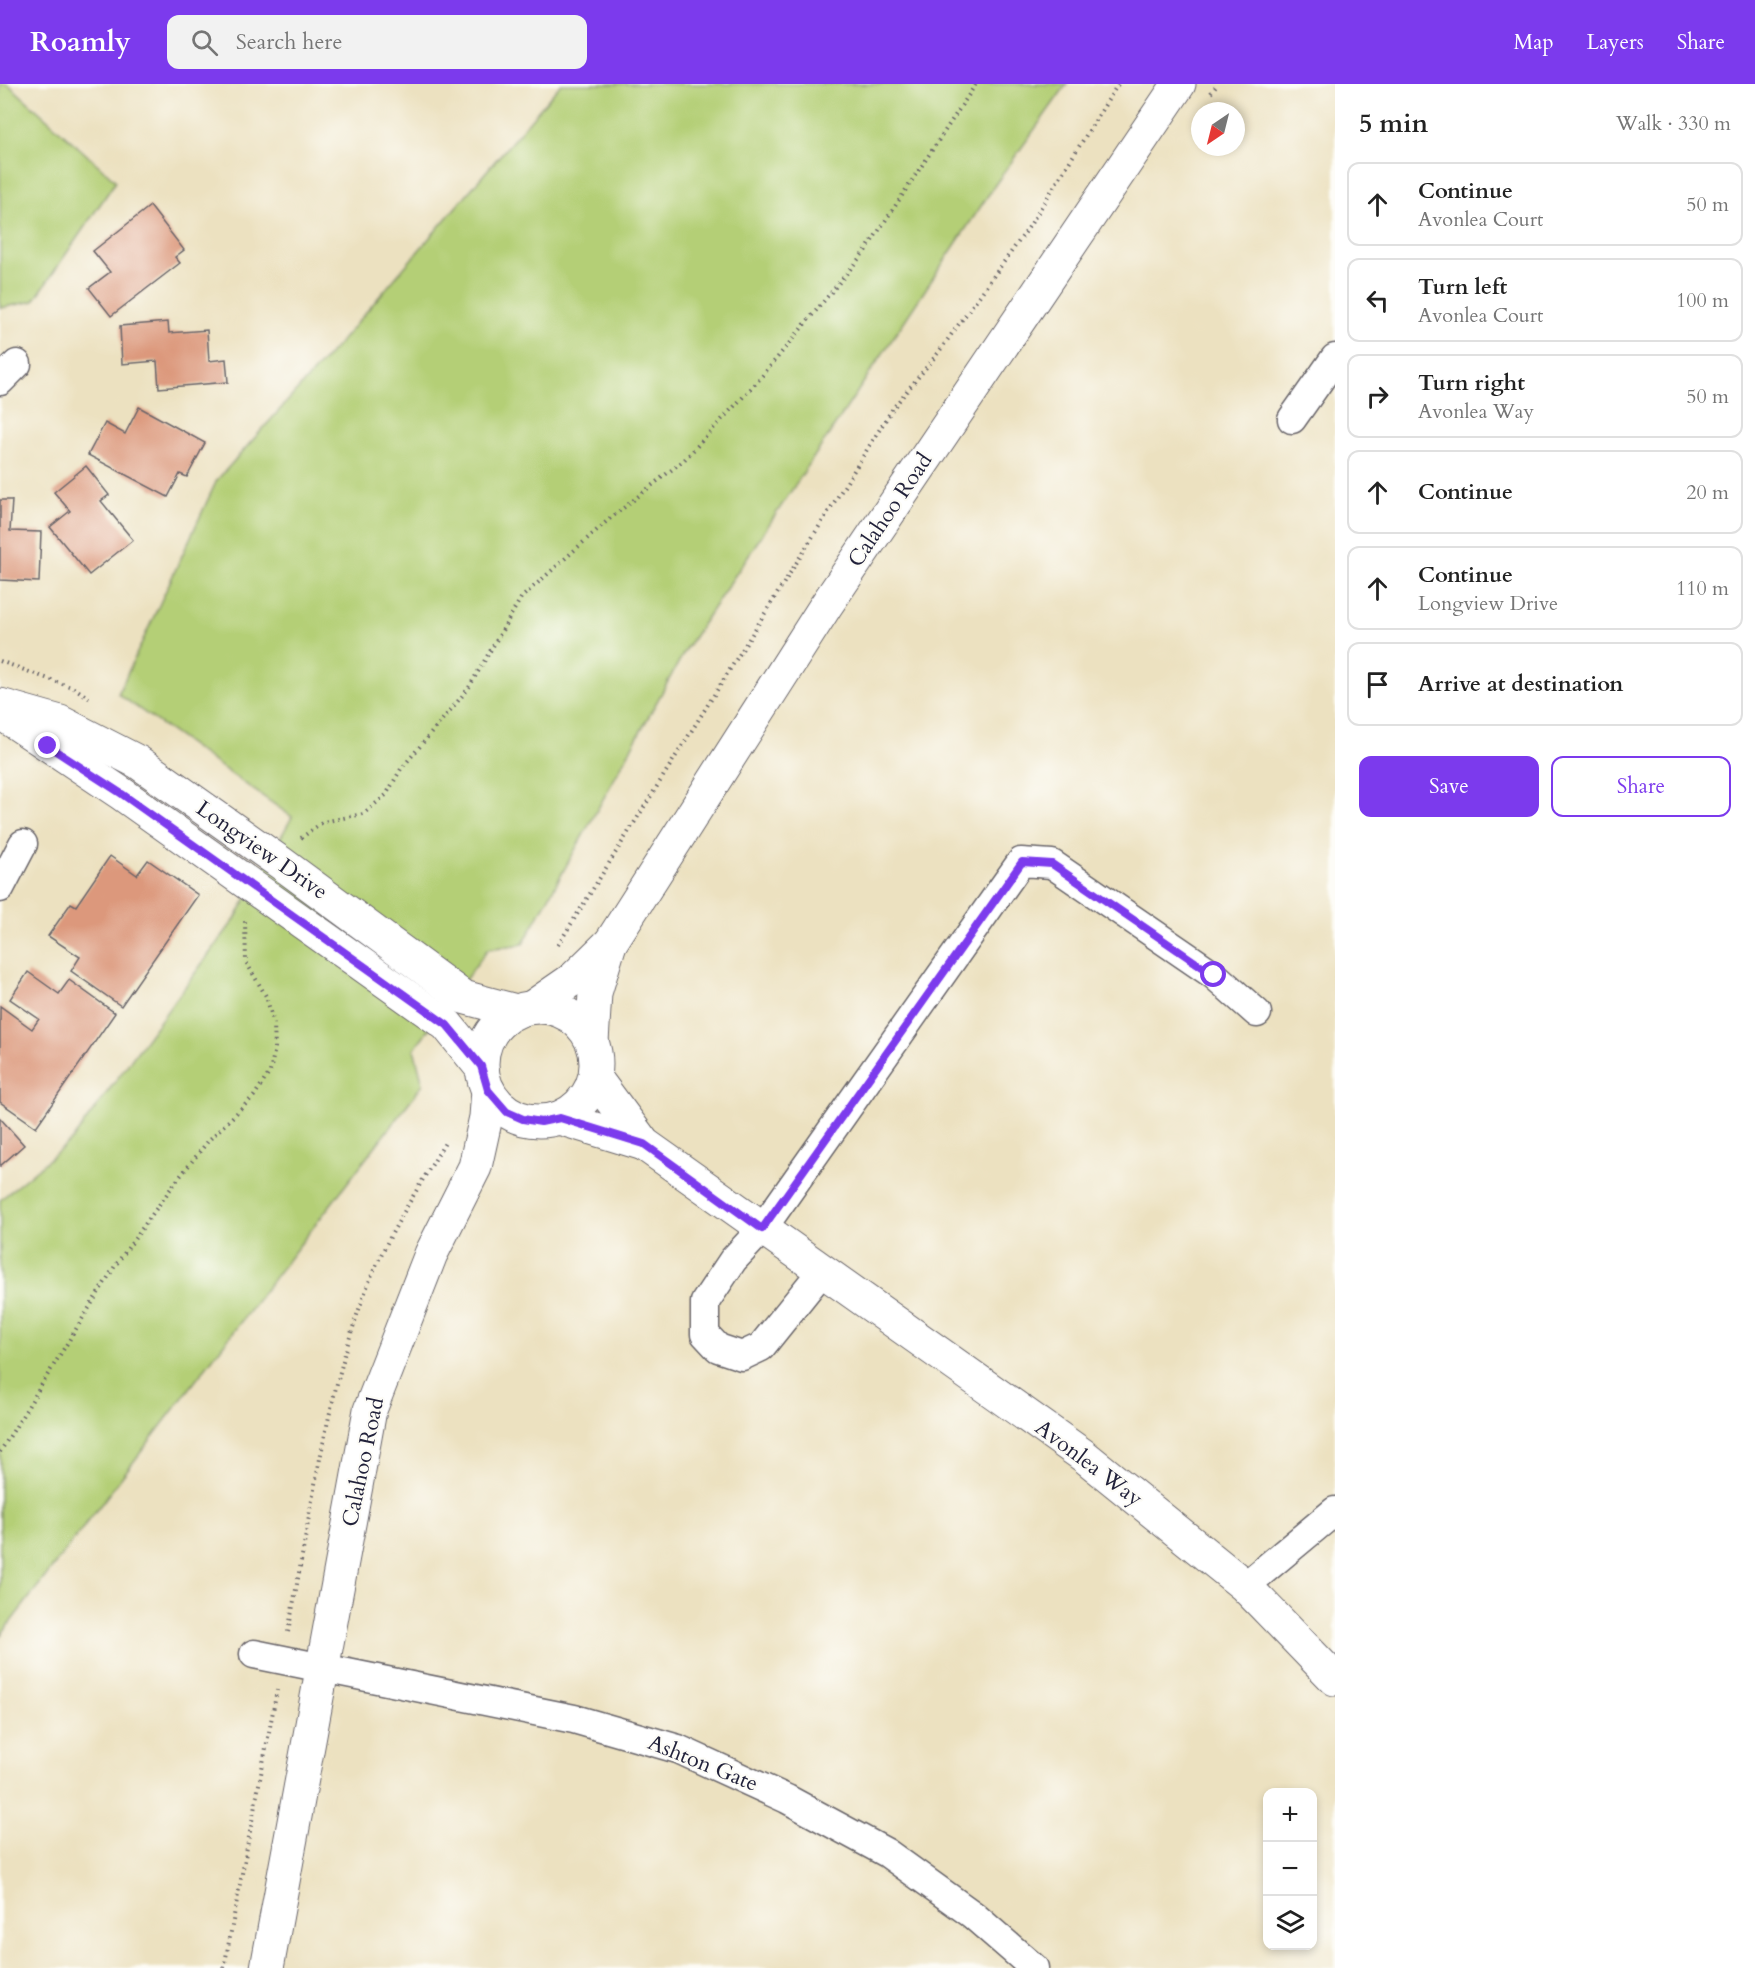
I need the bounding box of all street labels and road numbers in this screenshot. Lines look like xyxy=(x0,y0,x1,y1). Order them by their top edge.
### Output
street label: Calahoo Road xyxy=(841,447,939,573)
street label: Longview Drive xyxy=(190,794,334,906)
street label: Calahoo Road xyxy=(335,1394,391,1529)
street label: Avonlea Way xyxy=(1029,1413,1149,1514)
street label: Ashton Gate xyxy=(644,1727,762,1799)

